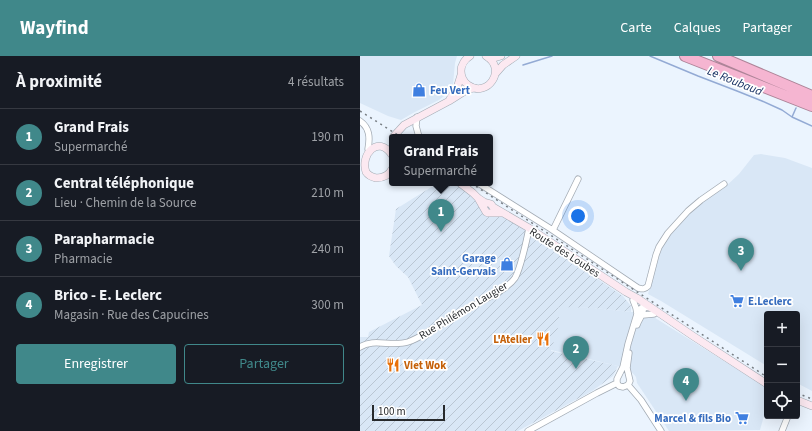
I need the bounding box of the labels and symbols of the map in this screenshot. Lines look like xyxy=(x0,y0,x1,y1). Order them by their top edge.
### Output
water label: Le Roubaud xyxy=(705,63,765,100)
shop icon: Feu Vert xyxy=(411,82,427,98)
place label: Feu Vert xyxy=(430,83,471,98)
pin: 1 xyxy=(428,199,454,232)
your location xyxy=(568,206,588,226)
street label: Route des Loubes xyxy=(527,224,603,281)
pin: 3 xyxy=(728,238,754,271)
place label: Garage Saint-Gervais xyxy=(431,251,496,279)
shop icon: Garage Saint-Gervais xyxy=(499,256,515,272)
street label: Rue Philémon Laugier xyxy=(416,278,510,343)
supermarket icon: E.Leclerc xyxy=(729,293,745,309)
place label: E.Leclerc xyxy=(748,294,792,309)
restaurant icon: L'Atelier xyxy=(535,331,551,347)
place label: L'Atelier xyxy=(493,332,533,347)
pin: 2 xyxy=(563,336,589,369)
restaurant icon: Viet Wok xyxy=(385,357,401,373)
place label: Viet Wok xyxy=(403,358,446,373)
pin: 4 xyxy=(673,368,699,401)
scale bar xyxy=(372,403,445,422)
supermarket icon: Marcel & fils Bio xyxy=(734,410,750,426)
place label: Marcel & fils Bio xyxy=(654,411,731,426)

